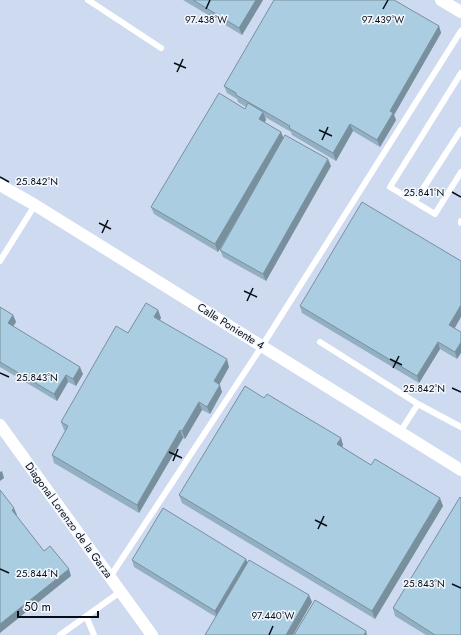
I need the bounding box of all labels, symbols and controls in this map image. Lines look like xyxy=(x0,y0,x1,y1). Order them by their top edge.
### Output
text: 97.438°W xyxy=(185,12,227,27)
text: 97.439°W xyxy=(362,12,404,27)
text: 25.842°N xyxy=(16,174,58,189)
text: 25.841°N xyxy=(404,185,444,200)
street label: Calle Poniente 4 xyxy=(194,299,268,353)
text: 25.843°N xyxy=(16,370,58,385)
text: 25.842°N xyxy=(403,381,445,396)
street label: Diagonal Lorenzo de la Garza xyxy=(21,459,117,581)
text: 25.844°N xyxy=(16,566,58,581)
text: 25.843°N xyxy=(403,576,445,591)
scale bar xyxy=(18,593,98,619)
text: 50 m xyxy=(24,598,51,616)
text: 97.440°W xyxy=(251,608,295,623)

